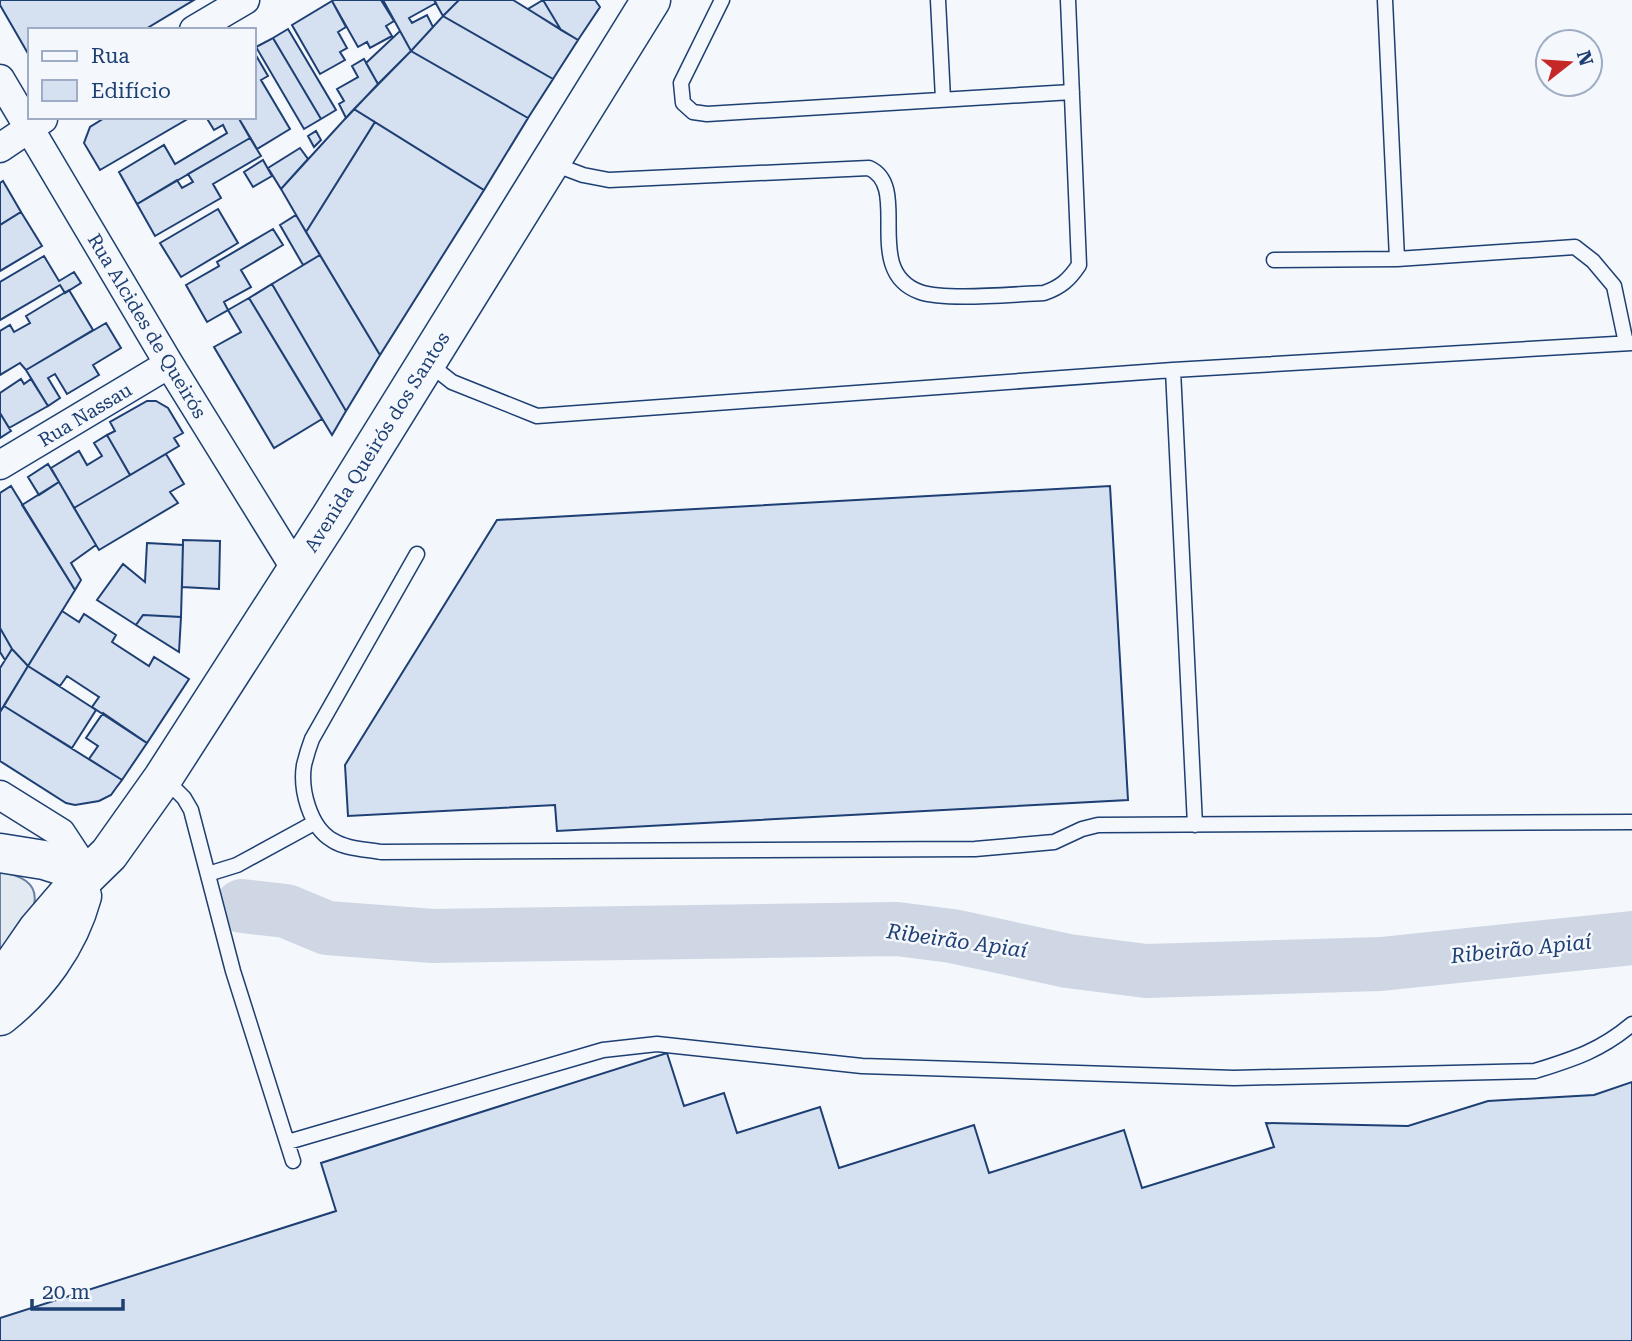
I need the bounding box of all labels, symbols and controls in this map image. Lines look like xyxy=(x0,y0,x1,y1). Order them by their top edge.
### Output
legend xyxy=(28,28,256,119)
north arrow xyxy=(1534,28,1604,98)
text: Rua xyxy=(91,44,130,68)
text: N xyxy=(1572,48,1598,69)
text: Edifício xyxy=(91,79,171,103)
street label: Rua Alcides de Queirós xyxy=(83,229,211,423)
street label: Avenida Queirós dos Santos xyxy=(300,327,454,557)
street label: Rua Nassau xyxy=(34,378,136,452)
water label: Ribeirão Apiaí xyxy=(884,919,1029,963)
water label: Ribeirão Apiaí xyxy=(1448,930,1593,968)
scale bar xyxy=(32,1268,122,1312)
text: 20 m xyxy=(42,1280,90,1304)

